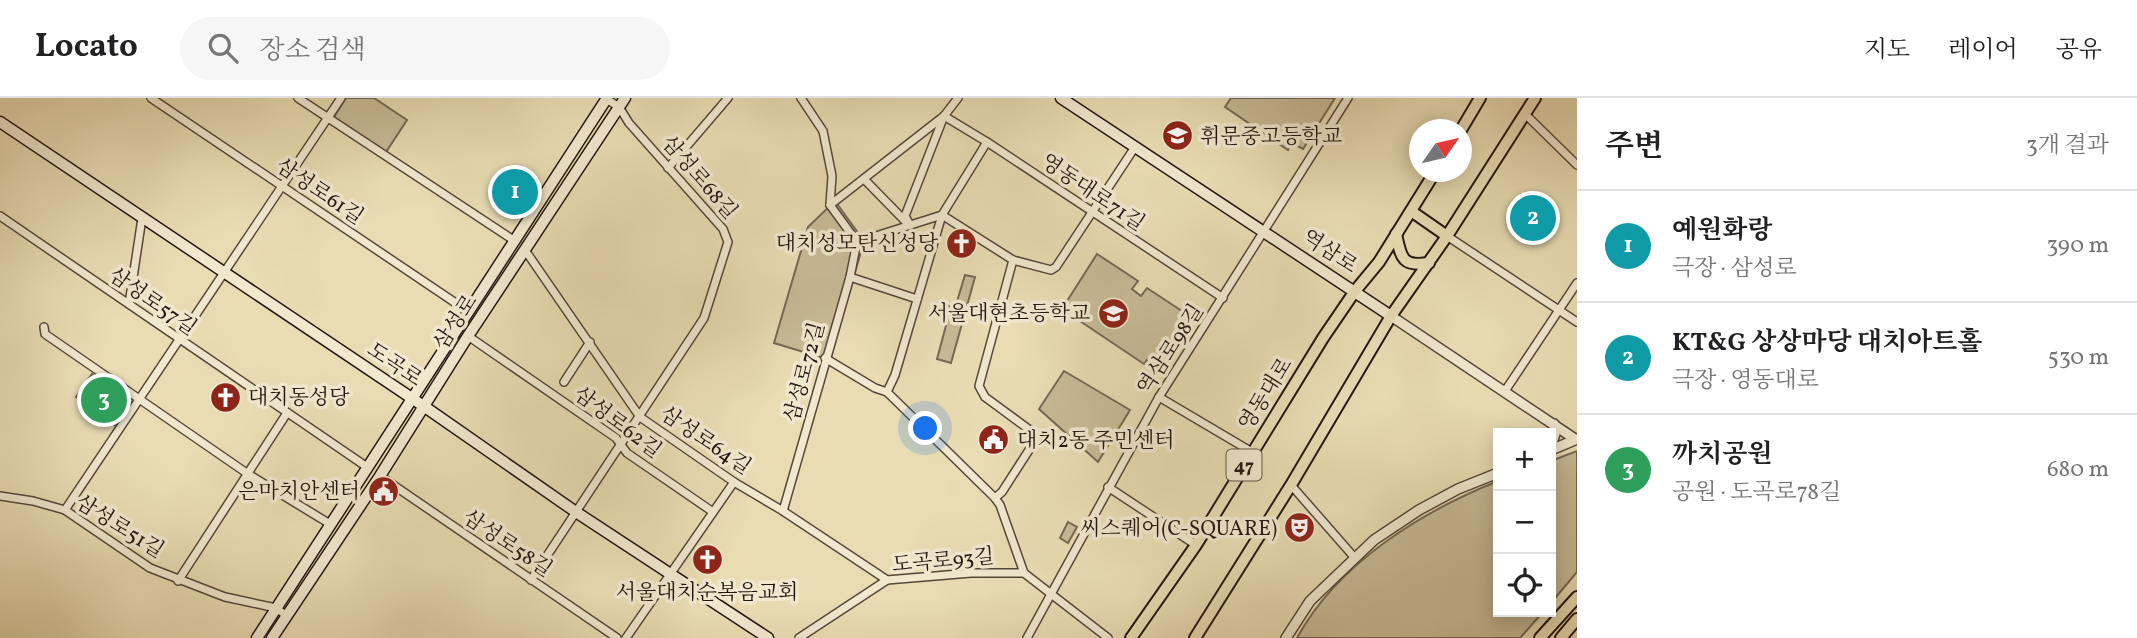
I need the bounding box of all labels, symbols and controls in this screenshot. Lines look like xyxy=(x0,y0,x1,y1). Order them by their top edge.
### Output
search box xyxy=(180,17,670,80)
text: Locato xyxy=(35,25,138,71)
icon: search xyxy=(204,29,242,67)
text: 장소 검색 xyxy=(260,33,366,69)
text: 지도 xyxy=(1864,34,1910,68)
text: 레이어 xyxy=(1948,34,2018,68)
text: 공유 xyxy=(2056,34,2102,68)
school or university icon: 휘문중고등학교 xyxy=(1160,119,1194,153)
north arrow xyxy=(1409,119,1472,182)
place label: 휘문중고등학교 xyxy=(1200,123,1342,152)
text: 주변 xyxy=(1605,126,1663,168)
street label: 삼성로68길 xyxy=(654,130,743,226)
text: 3개 결과 xyxy=(2026,130,2109,162)
street label: 영동대로71길 xyxy=(1034,148,1150,239)
street label: 삼성로61길 xyxy=(270,152,369,232)
pin: 1 xyxy=(492,166,538,218)
pin: 2 xyxy=(1510,192,1556,244)
text: 예원화랑 xyxy=(1672,213,1772,249)
street label: 역삼로 xyxy=(1296,224,1363,281)
church icon: 대치성모탄신성당 xyxy=(944,226,978,260)
place label: 대치성모탄신성당 xyxy=(776,230,939,259)
text: 1 xyxy=(1623,230,1633,262)
text: 390 m xyxy=(2046,230,2109,262)
text: 극장 · 삼성로 xyxy=(1672,253,1797,285)
street label: 삼성로57길 xyxy=(102,261,202,343)
street label: 삼성로 xyxy=(428,289,485,356)
school or university icon: 서울대현초등학교 xyxy=(1096,296,1130,330)
street label: 역삼로98길 xyxy=(1131,299,1211,401)
place label: 서울대현초등학교 xyxy=(928,300,1090,329)
street label: 삼성로72길 xyxy=(778,319,833,425)
text: KT&G 상상마당 대치아트홀 xyxy=(1672,325,1982,361)
street label: 도곡로 xyxy=(361,336,427,394)
text: 2 xyxy=(1622,342,1634,374)
text: 530 m xyxy=(2048,342,2109,374)
street label: 영동대로 xyxy=(1232,353,1300,437)
text: 극장 · 영동대로 xyxy=(1672,365,1819,397)
pin: 3 xyxy=(81,374,127,426)
church icon: 대치동성당 xyxy=(208,380,242,414)
street label: 삼성로62길 xyxy=(567,381,667,466)
place label: 대치동성당 xyxy=(248,384,350,413)
street label: 삼성로64길 xyxy=(654,400,756,482)
your location xyxy=(908,411,942,445)
public building icon: 대치2동 주민센터 xyxy=(977,423,1011,457)
place label: 대치2동 주민센터 xyxy=(1017,427,1174,456)
map controls xyxy=(1493,428,1556,617)
button: + xyxy=(1493,428,1556,491)
text: 까치공원 xyxy=(1672,437,1772,473)
road number: 47 xyxy=(1226,450,1262,480)
text: 3 xyxy=(1622,454,1634,486)
text: 680 m xyxy=(2047,454,2109,486)
public building icon: 은마치안센터 xyxy=(366,474,400,508)
text: 공원 · 도곡로78길 xyxy=(1672,477,1841,509)
place label: 은마치안센터 xyxy=(238,478,360,507)
street label: 삼성로51길 xyxy=(69,489,169,566)
button: − xyxy=(1493,491,1556,554)
street label: 삼성로58길 xyxy=(457,504,558,585)
theatre icon: 씨스퀘어(C-SQUARE) xyxy=(1283,511,1317,545)
place label: 씨스퀘어(C-SQUARE) xyxy=(1080,515,1277,544)
church icon: 서울대치순복음교회 xyxy=(690,543,724,577)
street label: 도곡로93길 xyxy=(891,543,995,580)
button: locate xyxy=(1493,554,1556,617)
place label: 서울대치순복음교회 xyxy=(616,579,798,608)

